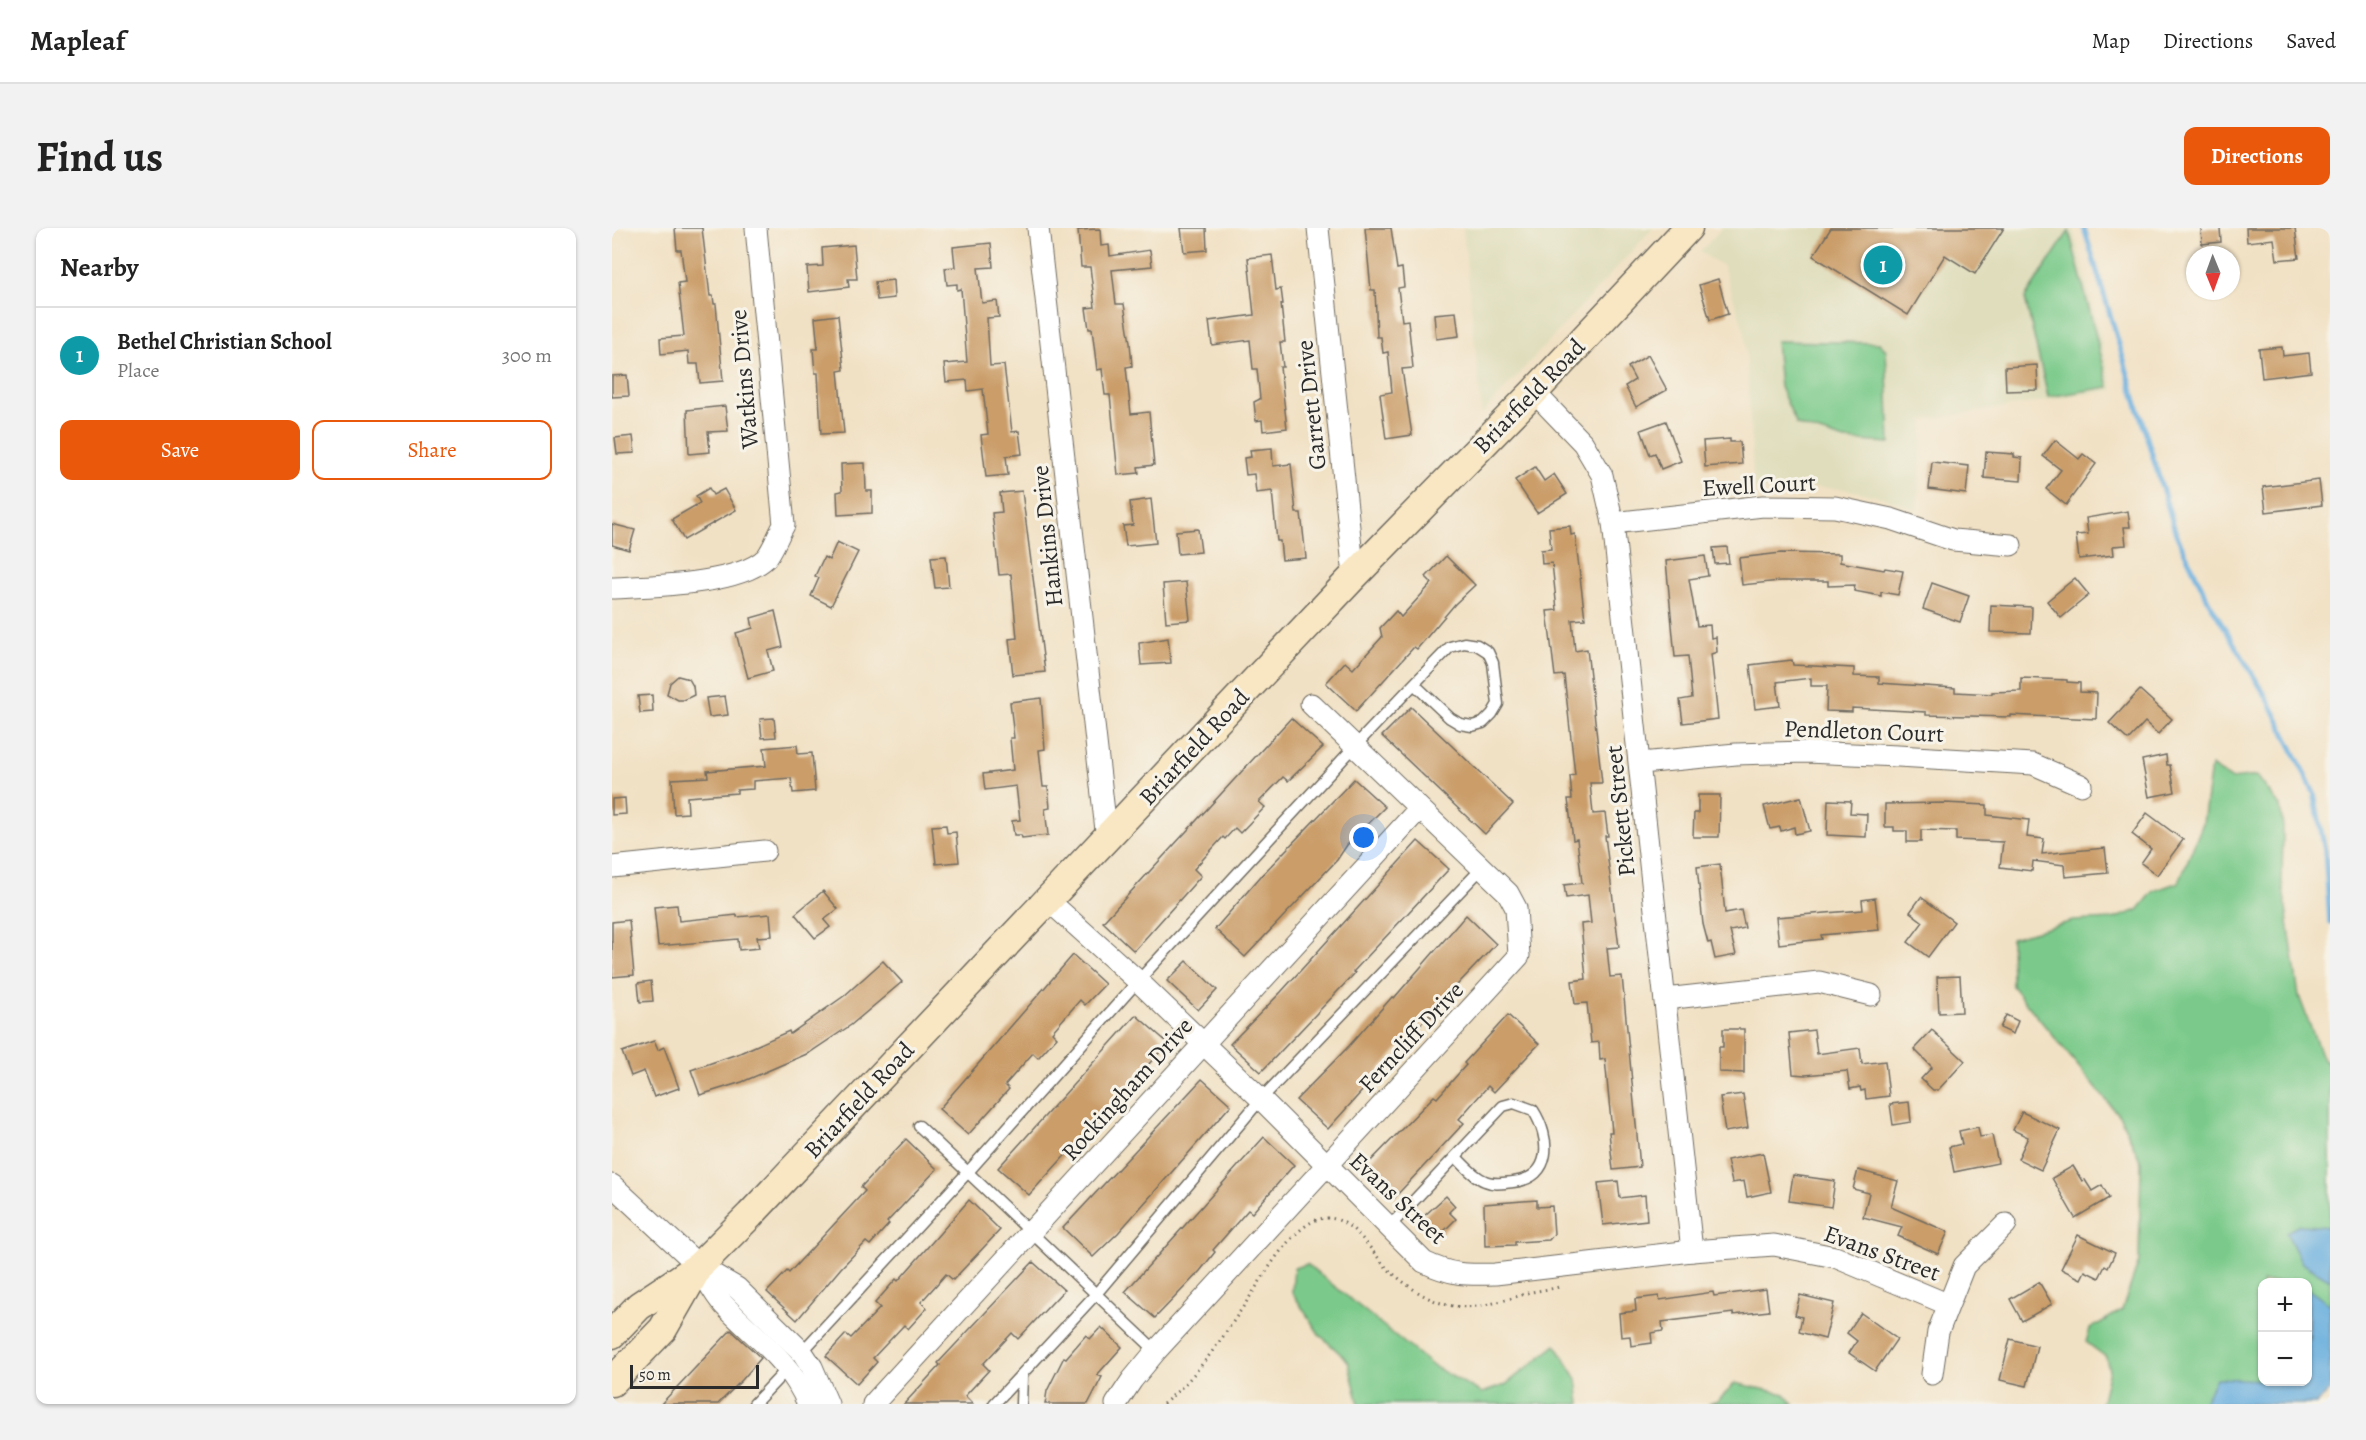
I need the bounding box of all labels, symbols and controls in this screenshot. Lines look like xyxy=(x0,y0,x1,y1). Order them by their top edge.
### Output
text: Mapleaf xyxy=(30,22,125,60)
text: Map xyxy=(2092,27,2130,55)
text: Directions xyxy=(2163,27,2253,55)
text: Saved xyxy=(2286,27,2336,55)
button: Directions xyxy=(2184,127,2330,185)
text: Find us xyxy=(36,128,163,185)
pin: 1 xyxy=(1864,243,1902,288)
north arrow xyxy=(2186,246,2240,300)
text: Nearby xyxy=(60,250,139,285)
street label: Watkins Drive xyxy=(722,308,766,451)
text: Bethel Christian School xyxy=(117,327,332,357)
street label: Briarfield Road xyxy=(1466,331,1592,461)
street label: Garrett Drive xyxy=(1288,339,1334,471)
text: 1 xyxy=(76,342,83,369)
text: 300 m xyxy=(502,342,552,369)
text: Place xyxy=(117,357,159,384)
button: Save xyxy=(60,420,300,480)
button: Share xyxy=(312,420,552,480)
street label: Hankins Drive xyxy=(1024,464,1070,608)
street label: Ewell Court xyxy=(1701,466,1817,504)
street label: Briarfield Road xyxy=(1132,682,1256,812)
street label: Pendleton Court xyxy=(1784,712,1945,750)
street label: Pickett Street xyxy=(1597,744,1643,878)
your location xyxy=(1349,823,1378,852)
street label: Ferncliff Drive xyxy=(1351,975,1471,1099)
street label: Rockingham Drive xyxy=(1054,1010,1200,1168)
street label: Briarfield Road xyxy=(797,1035,921,1165)
street label: Evans Street xyxy=(1343,1145,1453,1251)
street label: Evans Street xyxy=(1819,1217,1945,1289)
map controls xyxy=(2258,1278,2312,1386)
button: + xyxy=(2258,1278,2312,1332)
button: − xyxy=(2258,1332,2312,1386)
scale bar xyxy=(630,1362,759,1390)
text: 50 m xyxy=(639,1364,671,1386)

